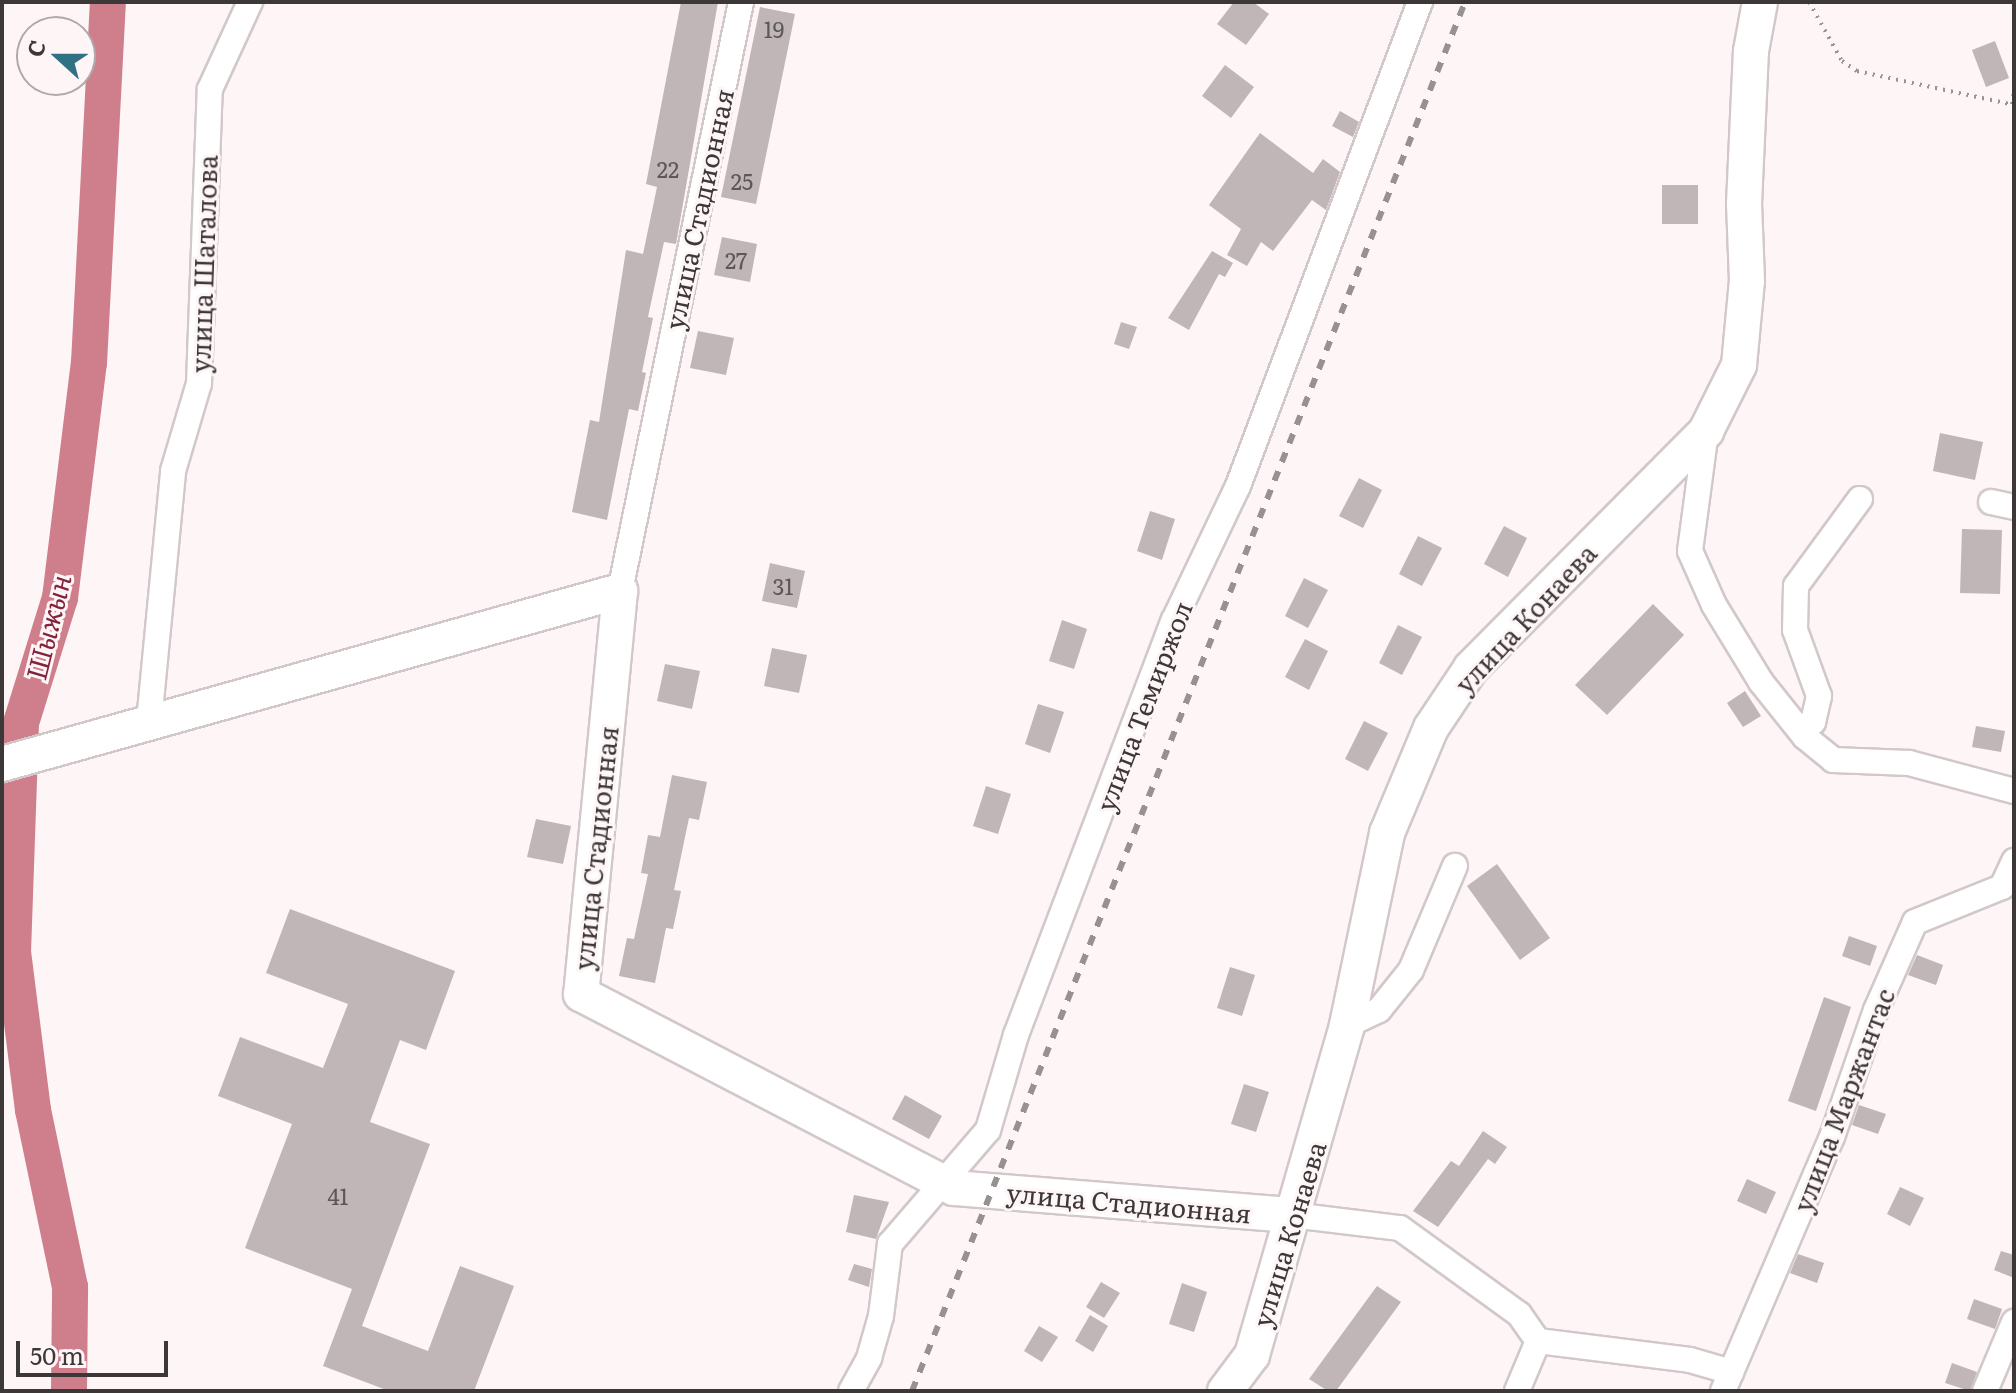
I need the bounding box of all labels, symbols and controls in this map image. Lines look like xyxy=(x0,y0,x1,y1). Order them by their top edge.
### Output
north arrow xyxy=(16,16,96,96)
house number: 19 xyxy=(764,16,784,42)
text: С xyxy=(17,35,53,61)
street label: улица Стадионная xyxy=(657,86,739,332)
street label: улица Шаталова xyxy=(184,154,222,374)
house number: 22 xyxy=(657,156,679,182)
house number: 25 xyxy=(731,168,753,194)
house number: 27 xyxy=(725,247,747,273)
street label: улица Конаева xyxy=(1448,537,1602,699)
water label: Шыжын xyxy=(18,571,76,683)
house number: 31 xyxy=(773,573,793,599)
street label: улица Темиржол xyxy=(1089,597,1197,815)
street label: улица Стадионная xyxy=(567,724,623,972)
street label: улица Маржантас xyxy=(1786,984,1900,1216)
street label: улица Конаева xyxy=(1245,1137,1331,1331)
street label: улица Стадионная xyxy=(1005,1176,1253,1228)
house number: 41 xyxy=(327,1183,349,1209)
scale bar xyxy=(20,1325,172,1375)
text: 50 m xyxy=(30,1337,84,1372)

